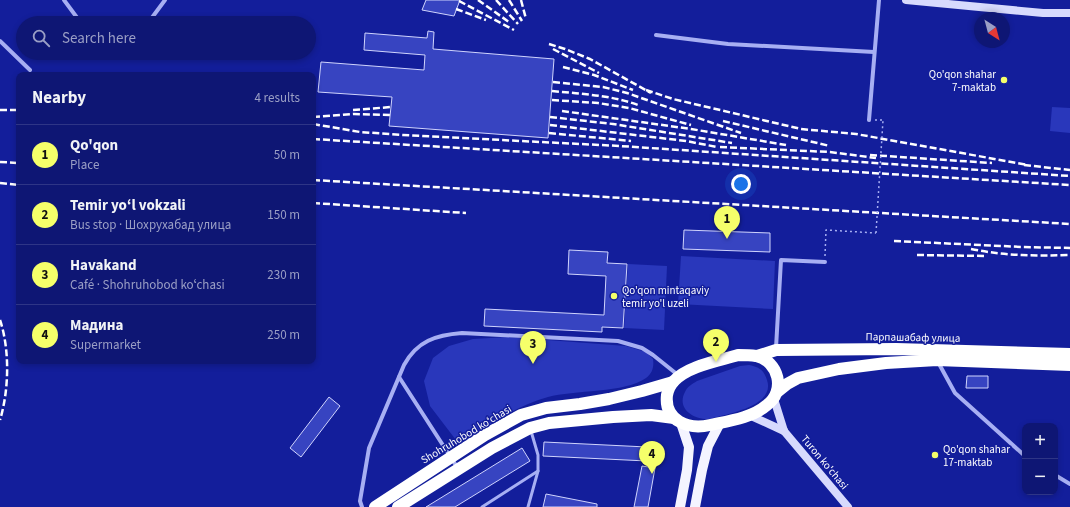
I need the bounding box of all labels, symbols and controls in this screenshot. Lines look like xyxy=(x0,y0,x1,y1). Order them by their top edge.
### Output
north arrow xyxy=(974,12,1010,48)
search box xyxy=(16,16,316,60)
icon: search xyxy=(30,27,52,49)
text: Search here xyxy=(62,28,136,49)
place label: Qo'qon shahar 7-maktab xyxy=(929,67,996,95)
marker: Qo'qon shahar 7-maktab xyxy=(999,75,1009,85)
text: Nearby xyxy=(32,86,86,110)
text: 4 results xyxy=(255,89,300,107)
text: Qo'qon xyxy=(70,135,118,156)
text: 1 xyxy=(42,146,48,164)
text: 50 m xyxy=(274,146,300,164)
text: Place xyxy=(70,156,99,174)
your location xyxy=(731,174,751,194)
text: Temir yo‘l vokzali xyxy=(70,195,186,216)
text: 2 xyxy=(42,206,48,224)
text: 150 m xyxy=(267,206,300,224)
pin: 1 xyxy=(714,206,740,239)
text: Bus stop · Шохрухабад улица xyxy=(70,216,231,234)
text: Havakand xyxy=(70,255,137,276)
text: 3 xyxy=(42,266,48,284)
text: 230 m xyxy=(267,266,300,284)
text: Café · Shohruhobod koʻchasi xyxy=(70,276,225,294)
place label: Qo'qon mintaqaviy temir yo'l uzeli xyxy=(622,283,709,311)
marker: Qo'qon mintaqaviy temir yo'l uzeli xyxy=(609,291,619,301)
text: Мадина xyxy=(70,315,123,336)
text: 4 xyxy=(42,326,48,344)
text: 250 m xyxy=(267,326,300,344)
pin: 2 xyxy=(703,329,729,362)
street label: Парпашабаф улица xyxy=(866,329,960,346)
pin: 3 xyxy=(520,331,546,364)
text: Supermarket xyxy=(70,336,141,354)
street label: Shohruhobod koʻchasi xyxy=(418,401,514,467)
map controls xyxy=(1022,423,1058,495)
button: + xyxy=(1022,423,1058,459)
street label: Turon ko'chasi xyxy=(798,432,852,493)
pin: 4 xyxy=(639,441,665,474)
place label: Qo'qon shahar 17-maktab xyxy=(943,442,1010,470)
marker: Qo'qon shahar 17-maktab xyxy=(930,450,940,460)
button: − xyxy=(1022,459,1058,495)

